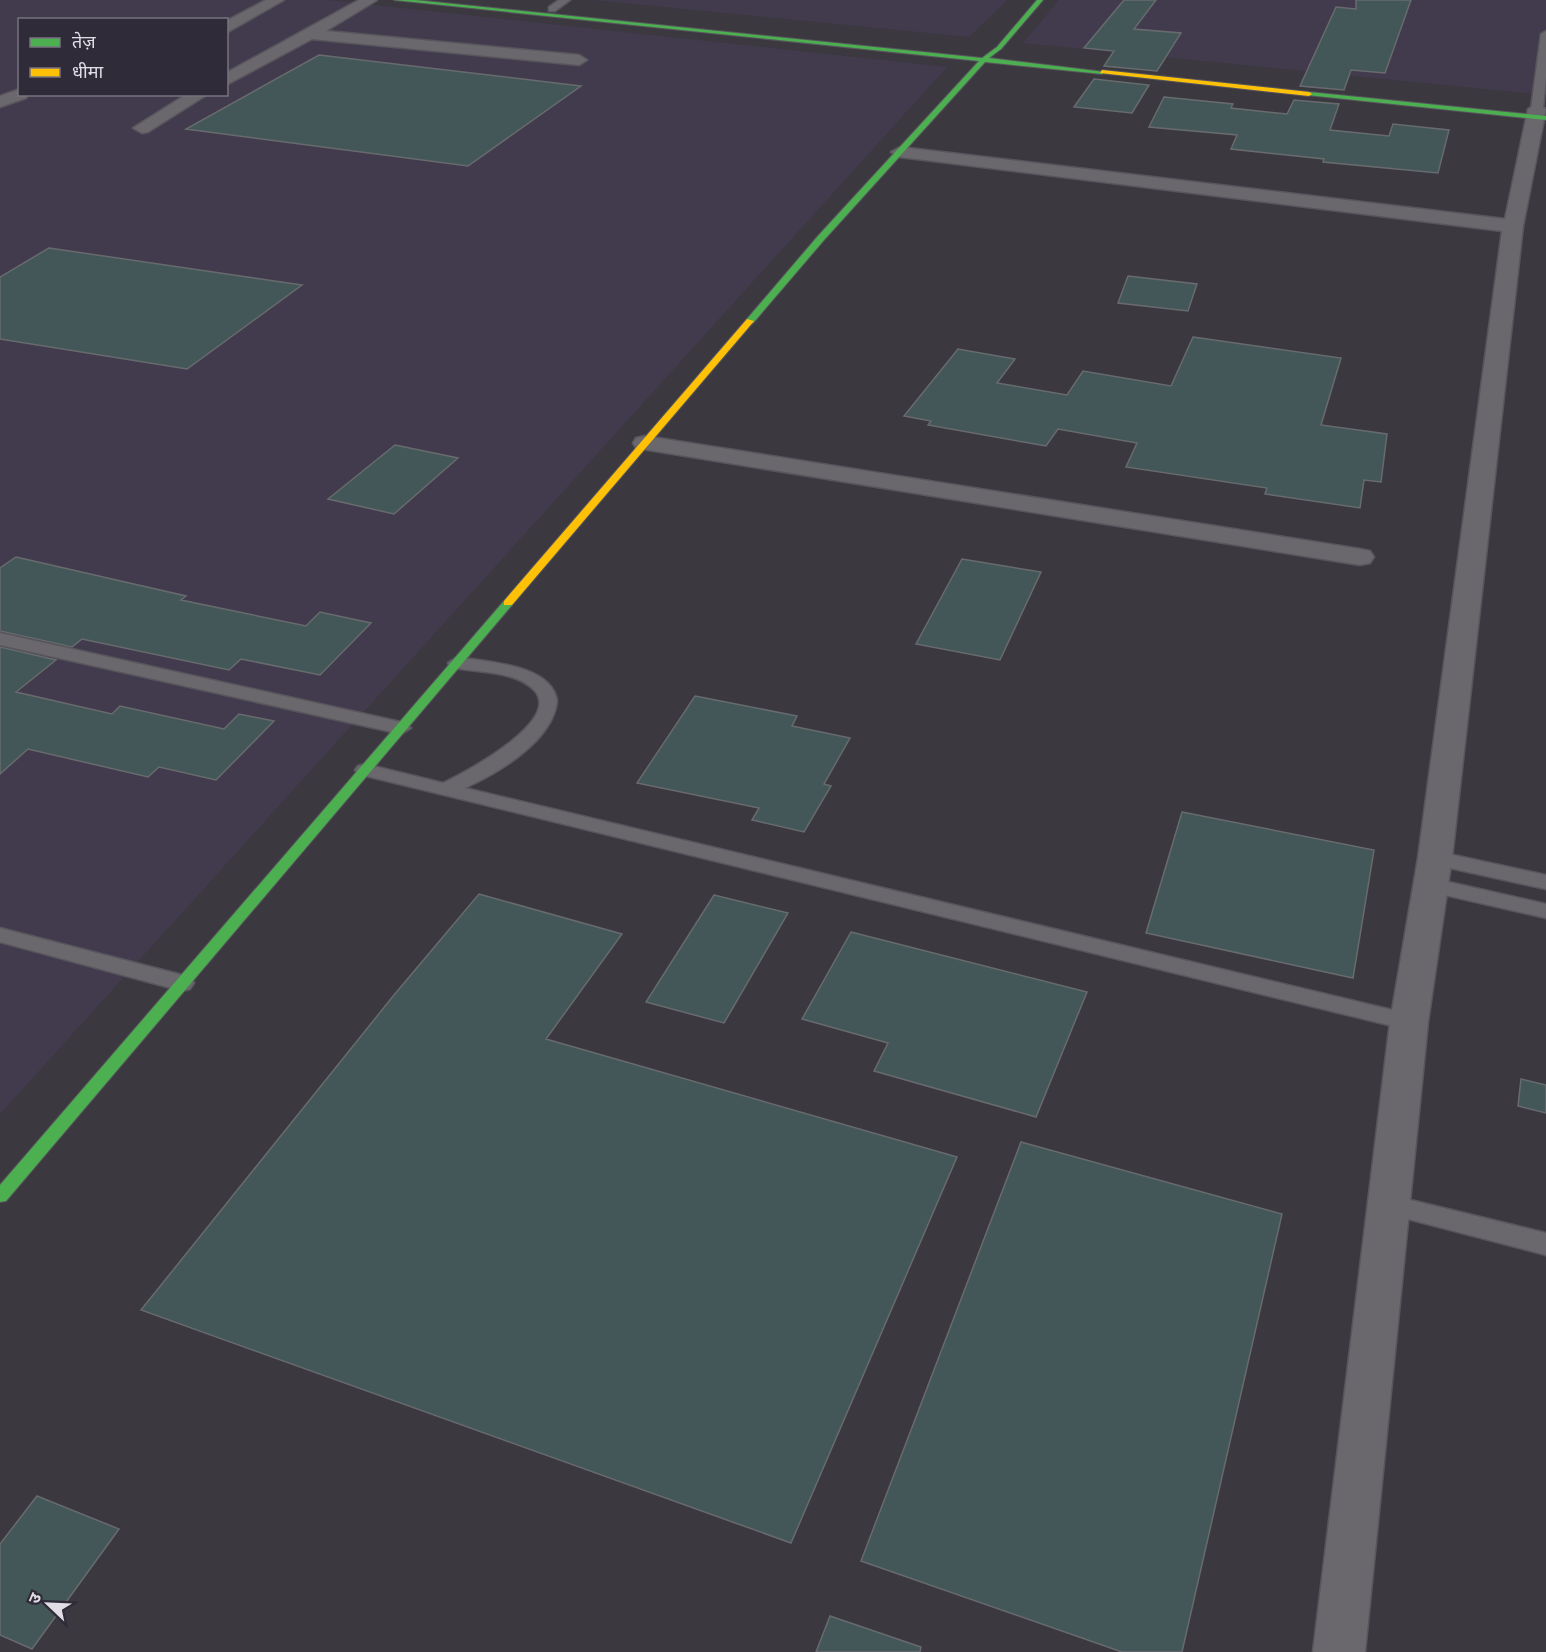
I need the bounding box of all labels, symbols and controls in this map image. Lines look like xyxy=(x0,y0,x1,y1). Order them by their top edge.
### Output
legend xyxy=(18,18,228,96)
text: तेज़ xyxy=(72,31,96,53)
text: धीमा xyxy=(72,61,103,83)
north arrow xyxy=(18,1574,78,1634)
text: उ xyxy=(24,1590,45,1606)

